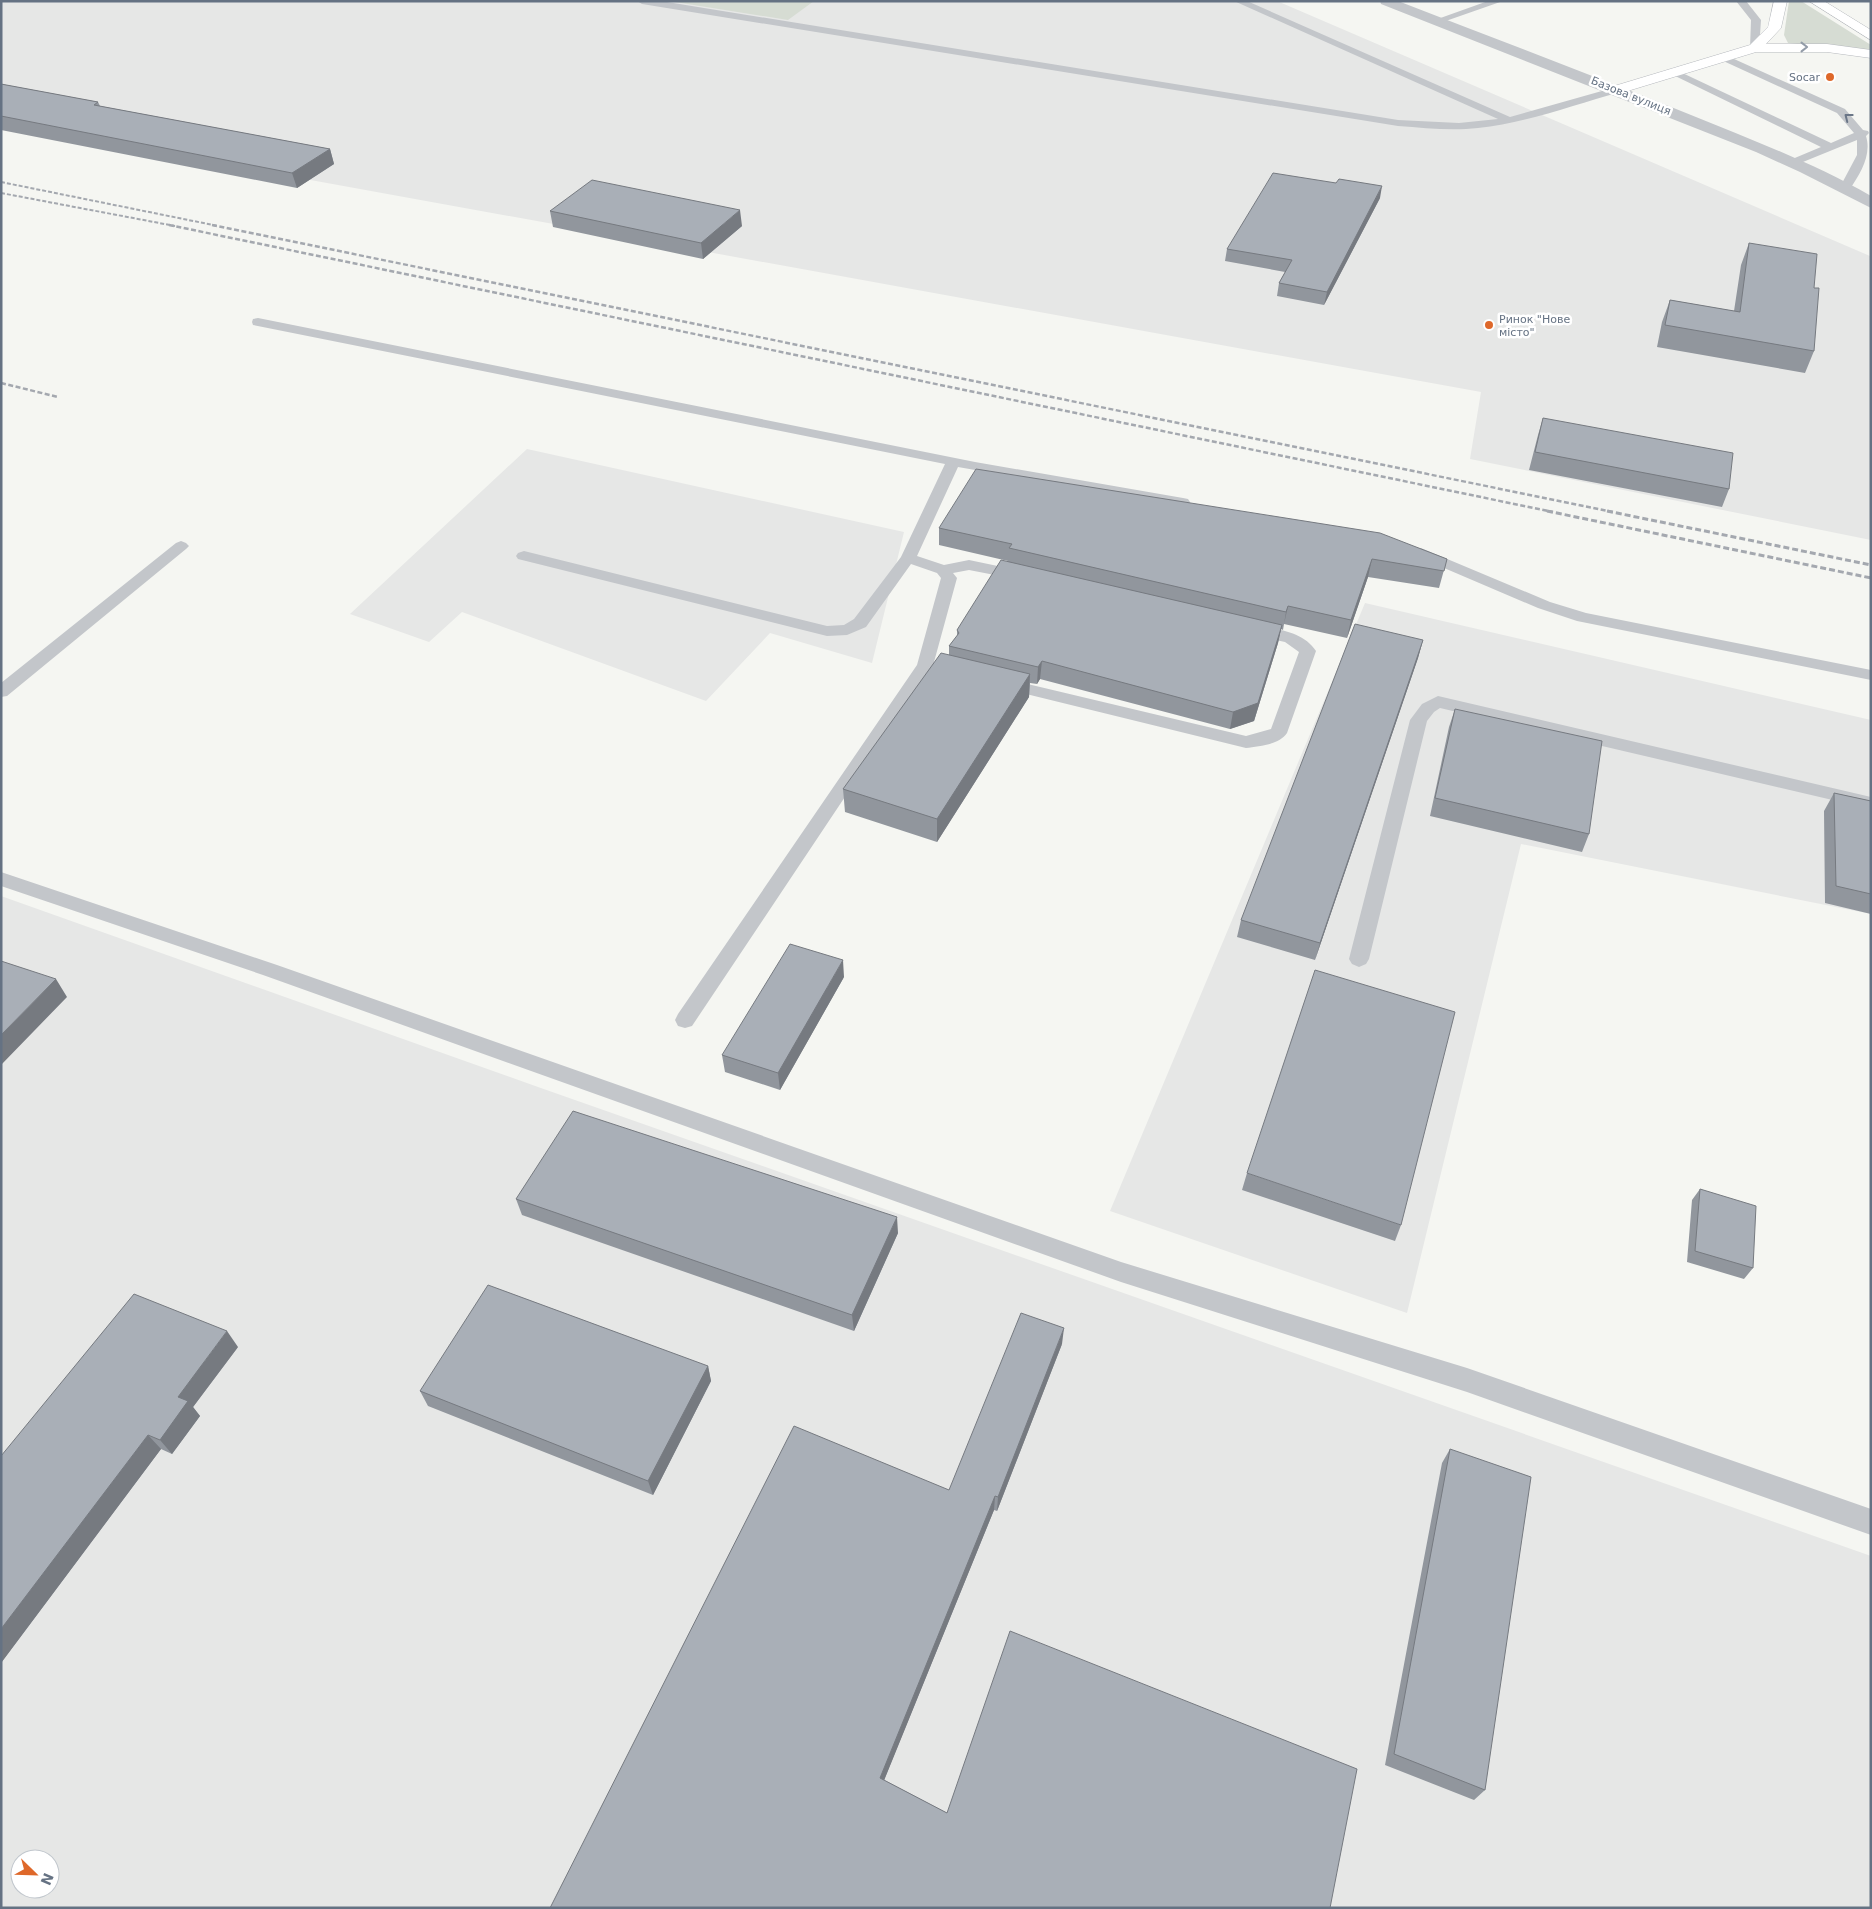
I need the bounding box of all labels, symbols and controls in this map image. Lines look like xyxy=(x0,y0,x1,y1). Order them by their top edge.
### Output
one-way arrow xyxy=(1800,42,1808,52)
place label: Socar xyxy=(1789,71,1820,84)
marker: Socar xyxy=(1824,71,1836,83)
street label: Базова вулиця xyxy=(1589,74,1673,118)
one-way arrow xyxy=(1845,114,1854,122)
place label: Ринок "Нове місто" xyxy=(1499,313,1570,339)
marker: Ринок "Нове місто" xyxy=(1483,319,1495,331)
north arrow xyxy=(10,1849,60,1899)
text: N xyxy=(37,1871,57,1888)

